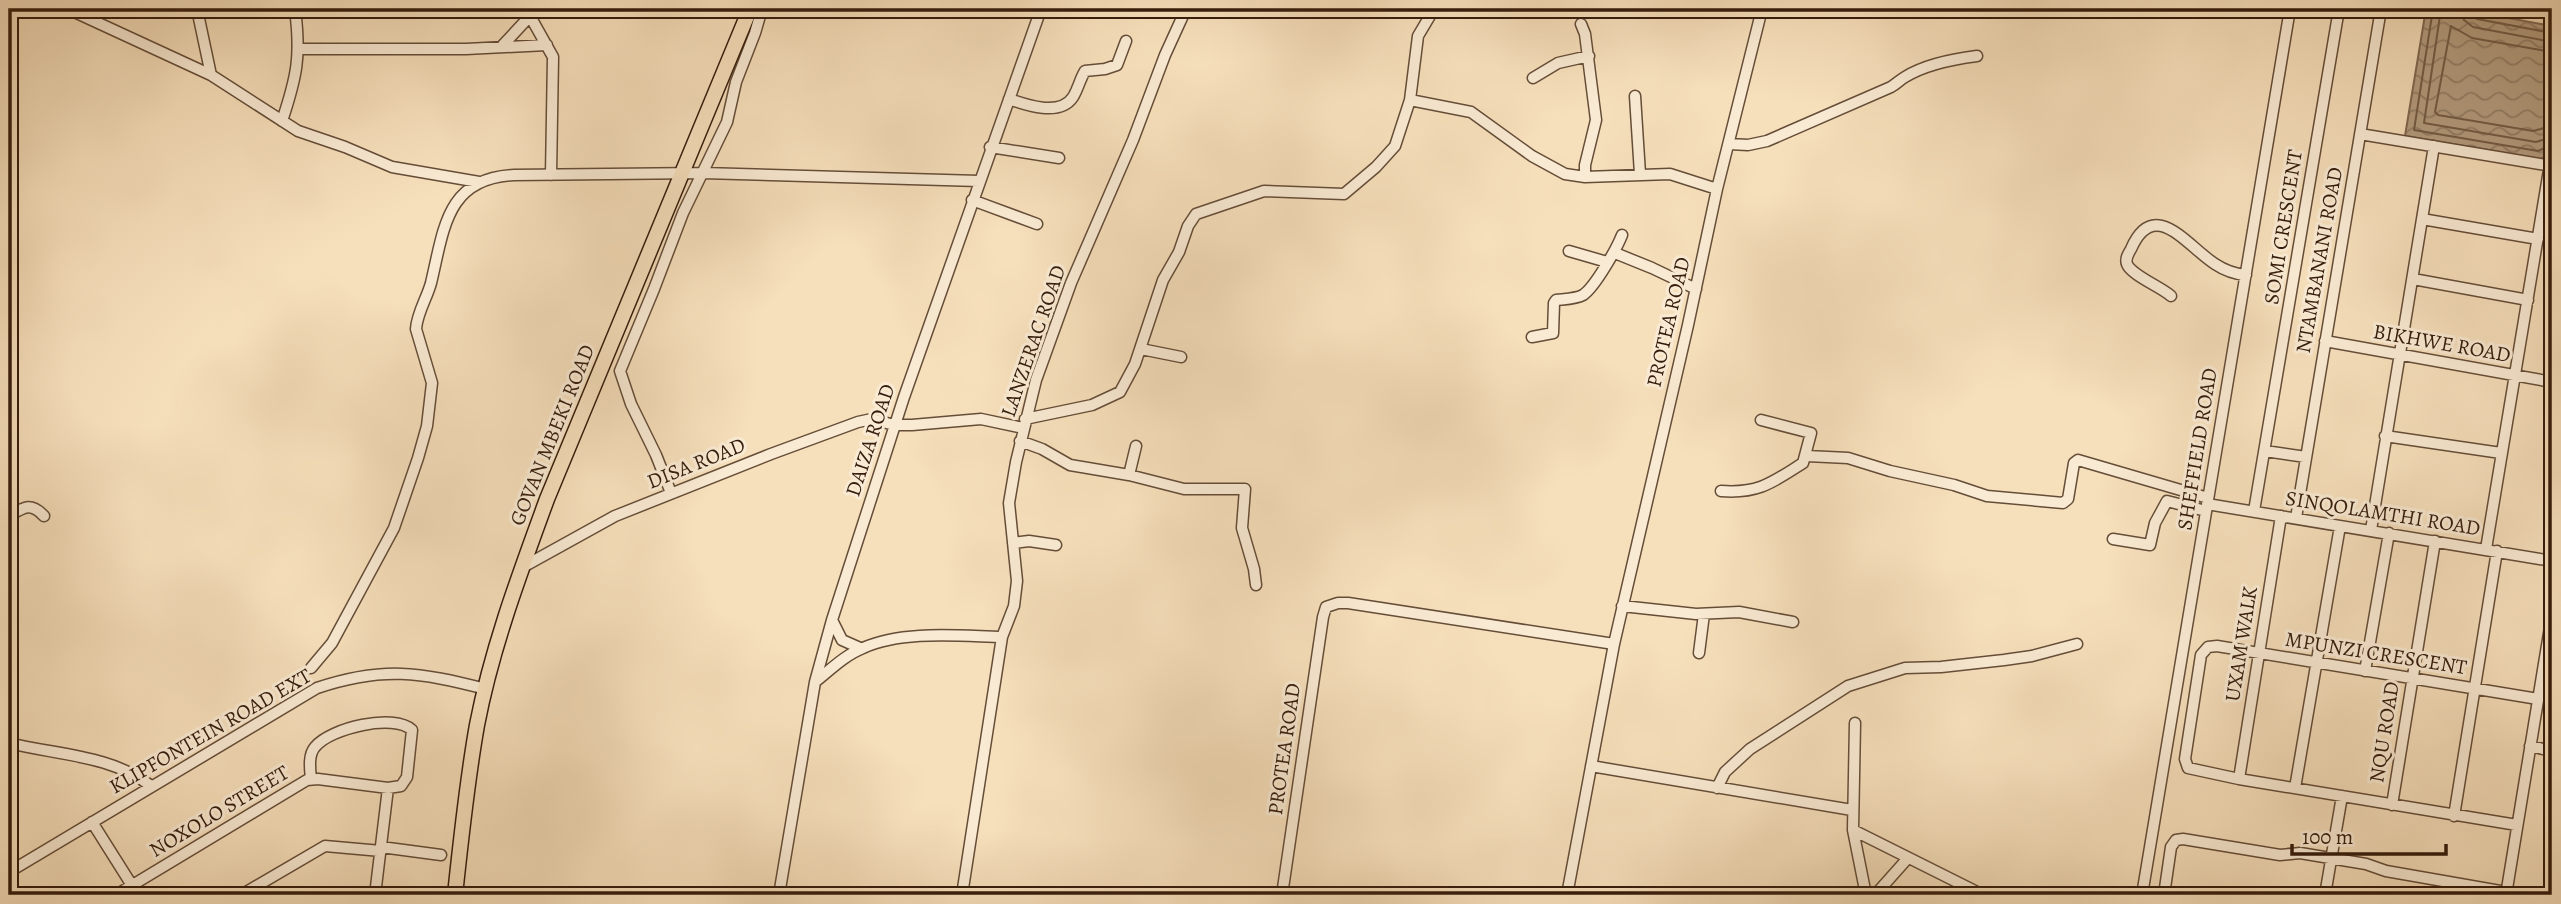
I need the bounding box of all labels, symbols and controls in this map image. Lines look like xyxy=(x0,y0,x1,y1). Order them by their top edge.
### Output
street label: SOMI CRESCENT xyxy=(2257,147,2309,306)
street label: NTAMBANANI ROAD xyxy=(2289,165,2349,355)
street label: PROTEA ROAD xyxy=(1639,254,1697,390)
street label: LANZERAC ROAD xyxy=(994,261,1072,421)
street label: BIKHWE ROAD xyxy=(2371,317,2513,369)
street label: GOVAN MBEKI ROAD xyxy=(503,340,601,530)
street label: SHEFFIELD ROAD xyxy=(2170,366,2224,532)
street label: DAIZA ROAD xyxy=(839,380,901,500)
street label: DISA ROAD xyxy=(643,431,749,495)
street label: SINQOLAMTHI ROAD xyxy=(2284,484,2482,542)
street label: UXAM WALK xyxy=(2218,584,2264,704)
street label: MPUNZI CRESCENT xyxy=(2283,625,2469,681)
street label: KLIPFONTEIN ROAD EXT xyxy=(104,661,317,800)
street label: NQU ROAD xyxy=(2362,679,2406,785)
street label: PROTEA ROAD xyxy=(1261,681,1307,817)
street label: NOXOLO STREET xyxy=(144,758,294,864)
scale bar xyxy=(2292,813,2446,857)
text: 100 m xyxy=(2302,823,2353,851)

